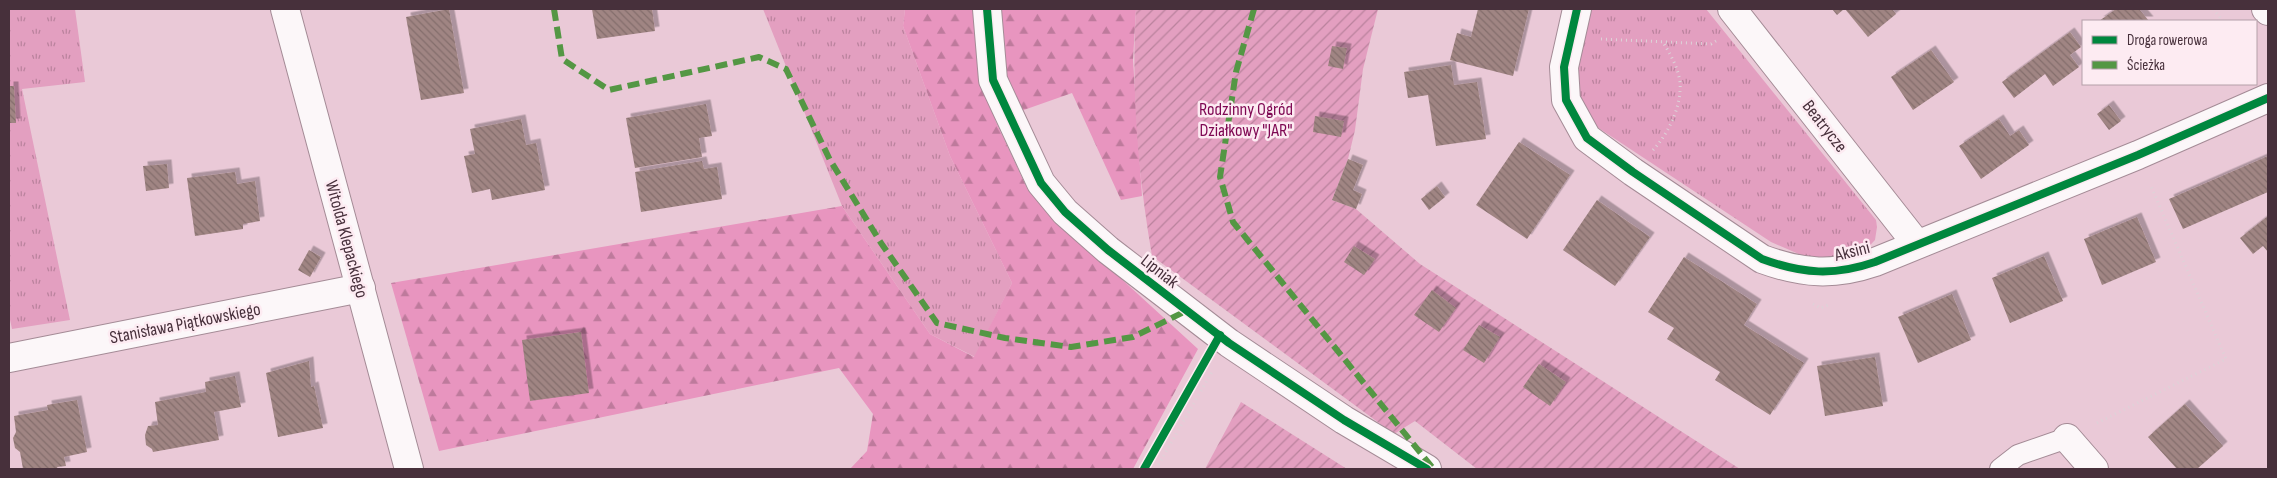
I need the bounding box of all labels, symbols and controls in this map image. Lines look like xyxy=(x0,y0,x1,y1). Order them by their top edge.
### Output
legend xyxy=(2082,20,2257,85)
text: Droga rowerowa xyxy=(2127,31,2208,50)
text: Ścieżka xyxy=(2127,56,2165,75)
street label: Beatrycze xyxy=(1798,96,1851,157)
park label: Rodzinny Ogród Działkowy "JAR" xyxy=(1199,99,1293,141)
street label: Witolda Klepackiego xyxy=(321,178,372,300)
street label: Aksini xyxy=(1831,237,1872,266)
street label: Lipniak xyxy=(1137,250,1183,293)
street label: Stanisława Piątkowskiego xyxy=(108,299,262,348)

